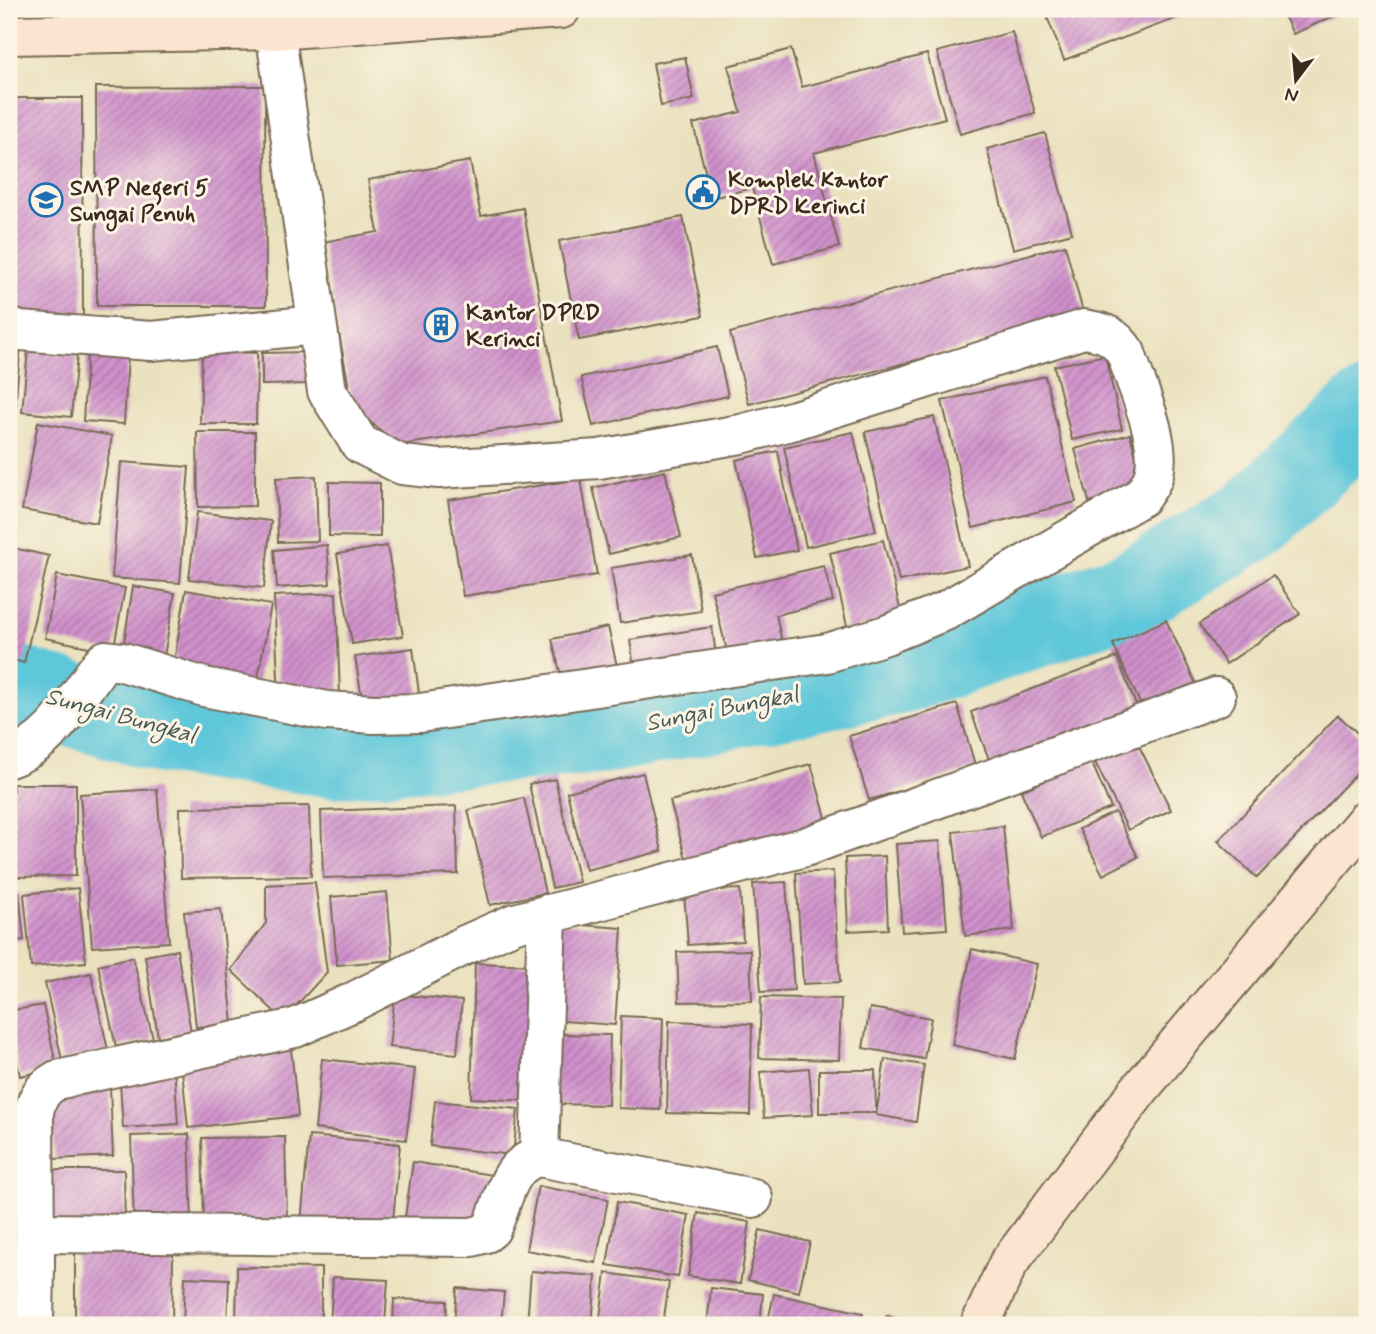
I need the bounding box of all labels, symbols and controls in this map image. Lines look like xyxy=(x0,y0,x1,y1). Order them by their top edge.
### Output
north arrow xyxy=(1260,46,1330,116)
text: N xyxy=(1282,81,1301,109)
place label: Komplek Kantor DPRD Kerinci xyxy=(728,166,889,222)
public building icon: Komplek Kantor DPRD Kerinci xyxy=(684,173,722,211)
place label: SMP Negeri 5 Sungai Penuh xyxy=(70,174,209,232)
school or university icon: SMP Negeri 5 Sungai Penuh xyxy=(27,181,65,219)
place label: Kantor DPRD Kerinci xyxy=(466,299,600,355)
building icon: Kantor DPRD Kerinci xyxy=(422,306,460,344)
water label: Sungai Bungkal xyxy=(643,679,804,741)
water label: Sungai Bungkal xyxy=(41,681,201,754)

